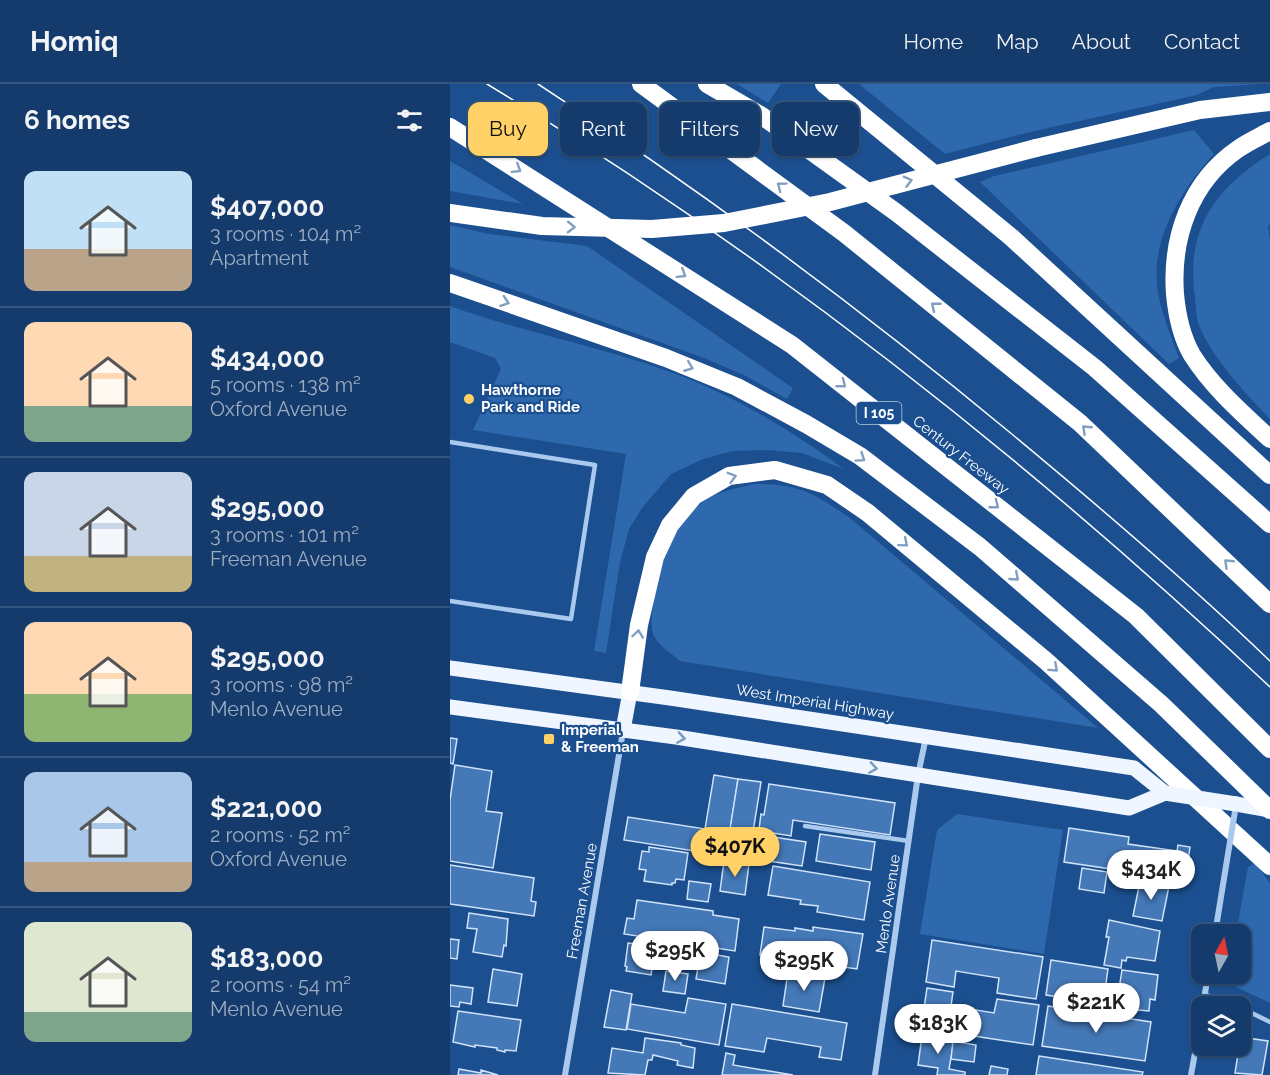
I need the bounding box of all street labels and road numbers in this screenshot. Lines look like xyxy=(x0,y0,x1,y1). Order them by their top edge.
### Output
road number: I 105 xyxy=(856,402,902,424)
street label: Century Freeway xyxy=(909,412,1013,498)
street label: West Imperial Highway xyxy=(735,681,895,723)
street label: Freeman Avenue xyxy=(563,841,601,960)
street label: Menlo Avenue xyxy=(872,853,904,955)

